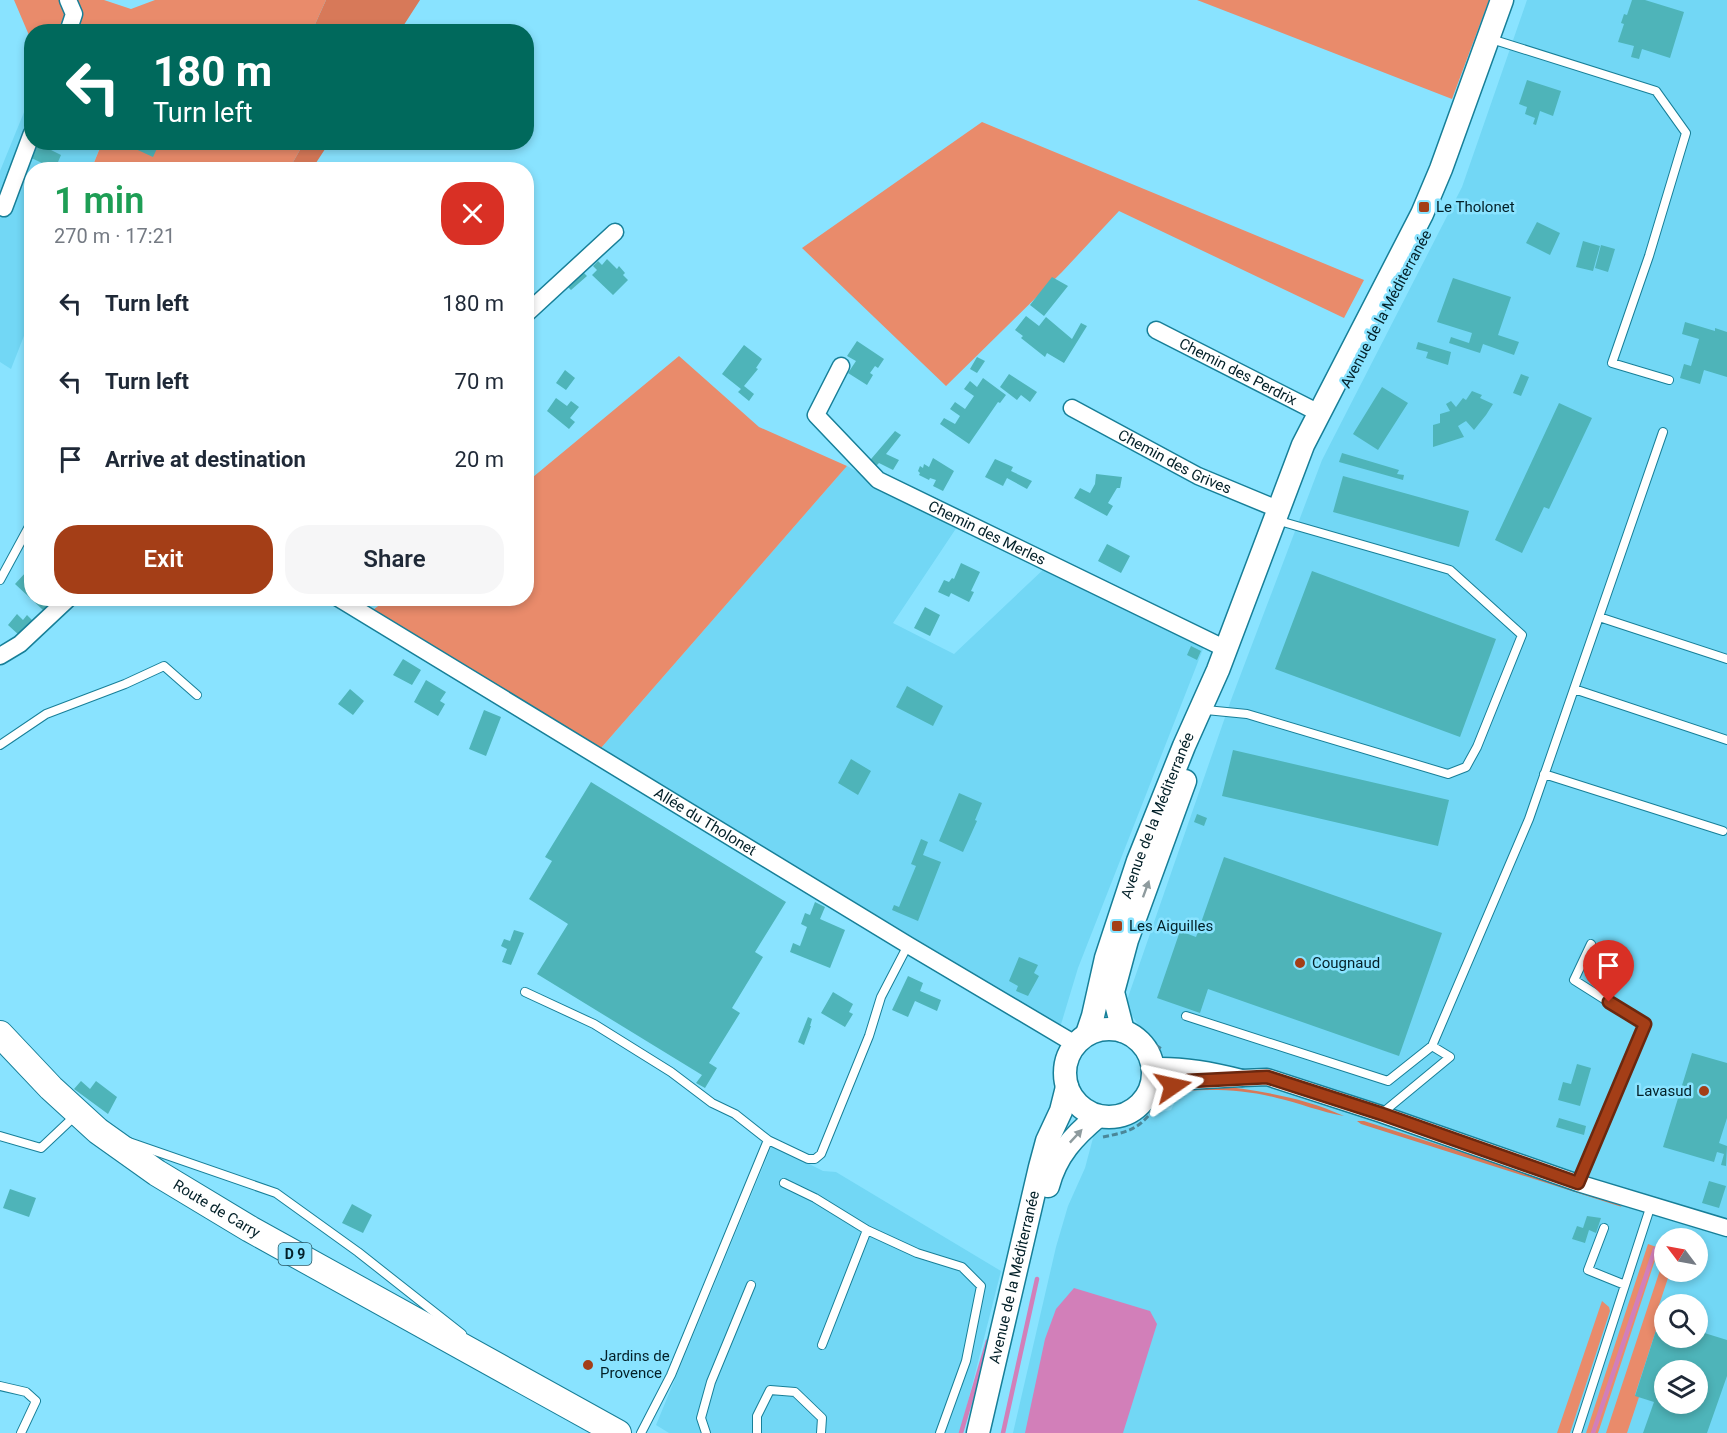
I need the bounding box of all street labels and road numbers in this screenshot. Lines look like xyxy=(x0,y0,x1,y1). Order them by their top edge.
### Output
street label: Avenue de la Méditerranée xyxy=(1337,227,1435,391)
street label: Chemin des Perdrix xyxy=(1176,334,1300,409)
street label: Chemin des Grives xyxy=(1115,426,1234,498)
street label: Chemin des Merles xyxy=(925,497,1049,569)
street label: Avenue de la Méditerranée xyxy=(1117,729,1198,901)
street label: Allée du Tholonet xyxy=(651,784,760,860)
street label: Route de Carry xyxy=(170,1176,263,1242)
street label: Avenue de la Méditerranée xyxy=(985,1189,1043,1365)
road number: D 9 xyxy=(278,1243,312,1265)

